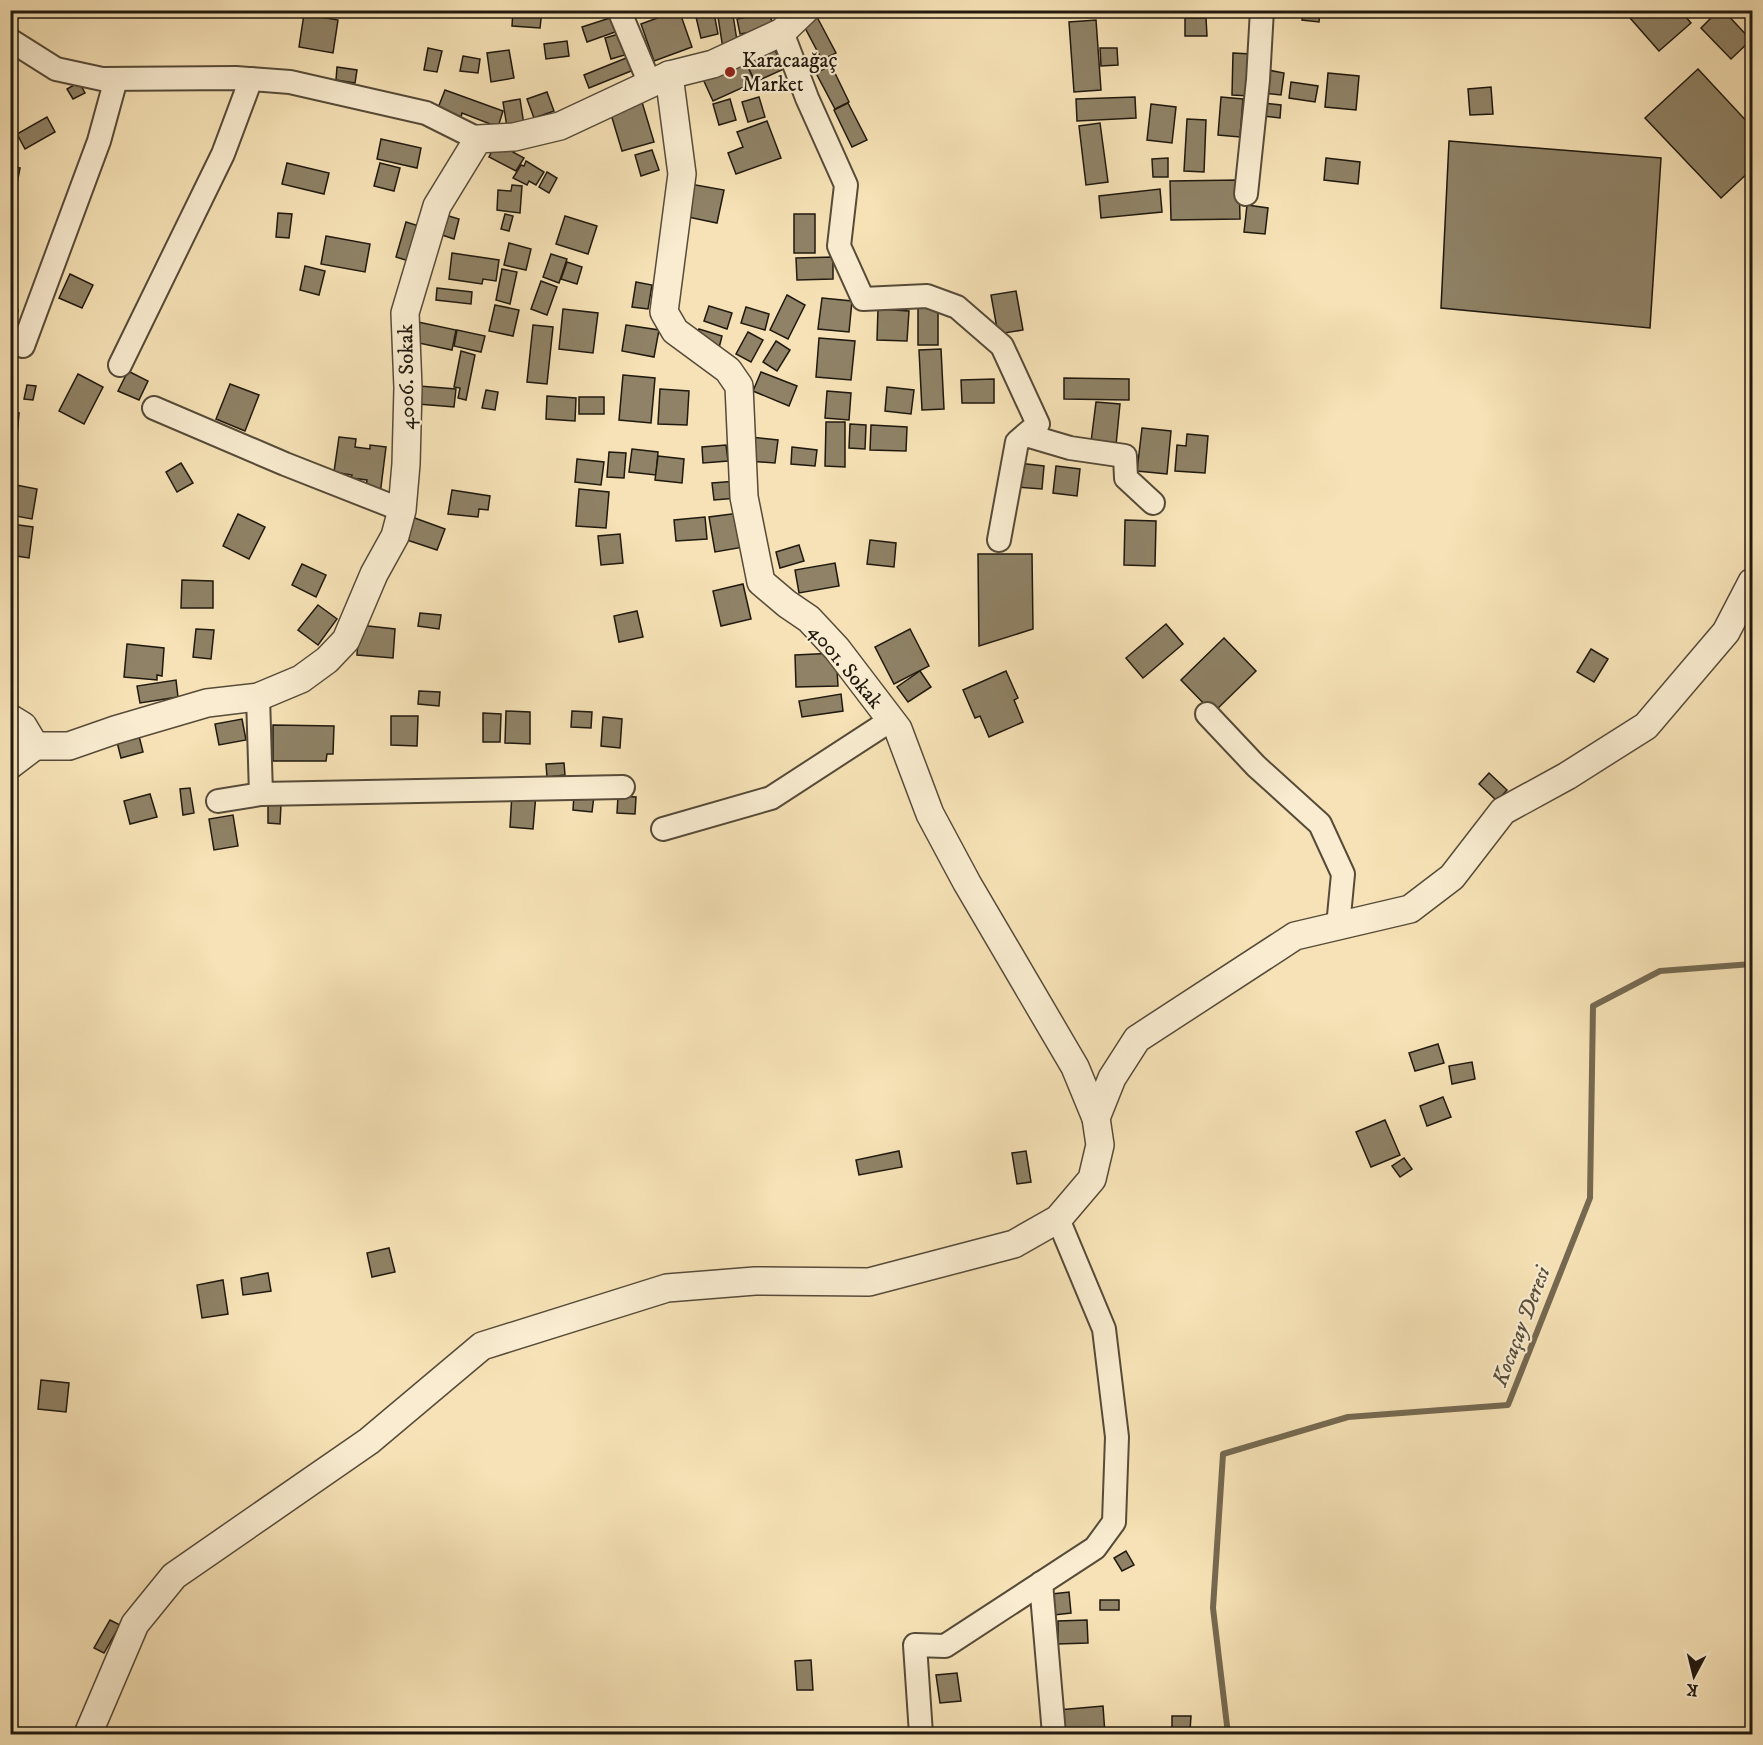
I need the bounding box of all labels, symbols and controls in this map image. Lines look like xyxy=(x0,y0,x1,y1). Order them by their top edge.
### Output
place label: Karacaağaç Market xyxy=(742,48,837,98)
marker: Karacaağaç Market xyxy=(723,65,737,79)
street label: 4006. Sokak xyxy=(393,323,421,430)
street label: 4001. Sokak xyxy=(802,619,889,715)
water label: Kocaçay Deresi xyxy=(1486,1262,1557,1391)
north arrow xyxy=(1664,1646,1724,1706)
text: K xyxy=(1685,1679,1699,1701)

